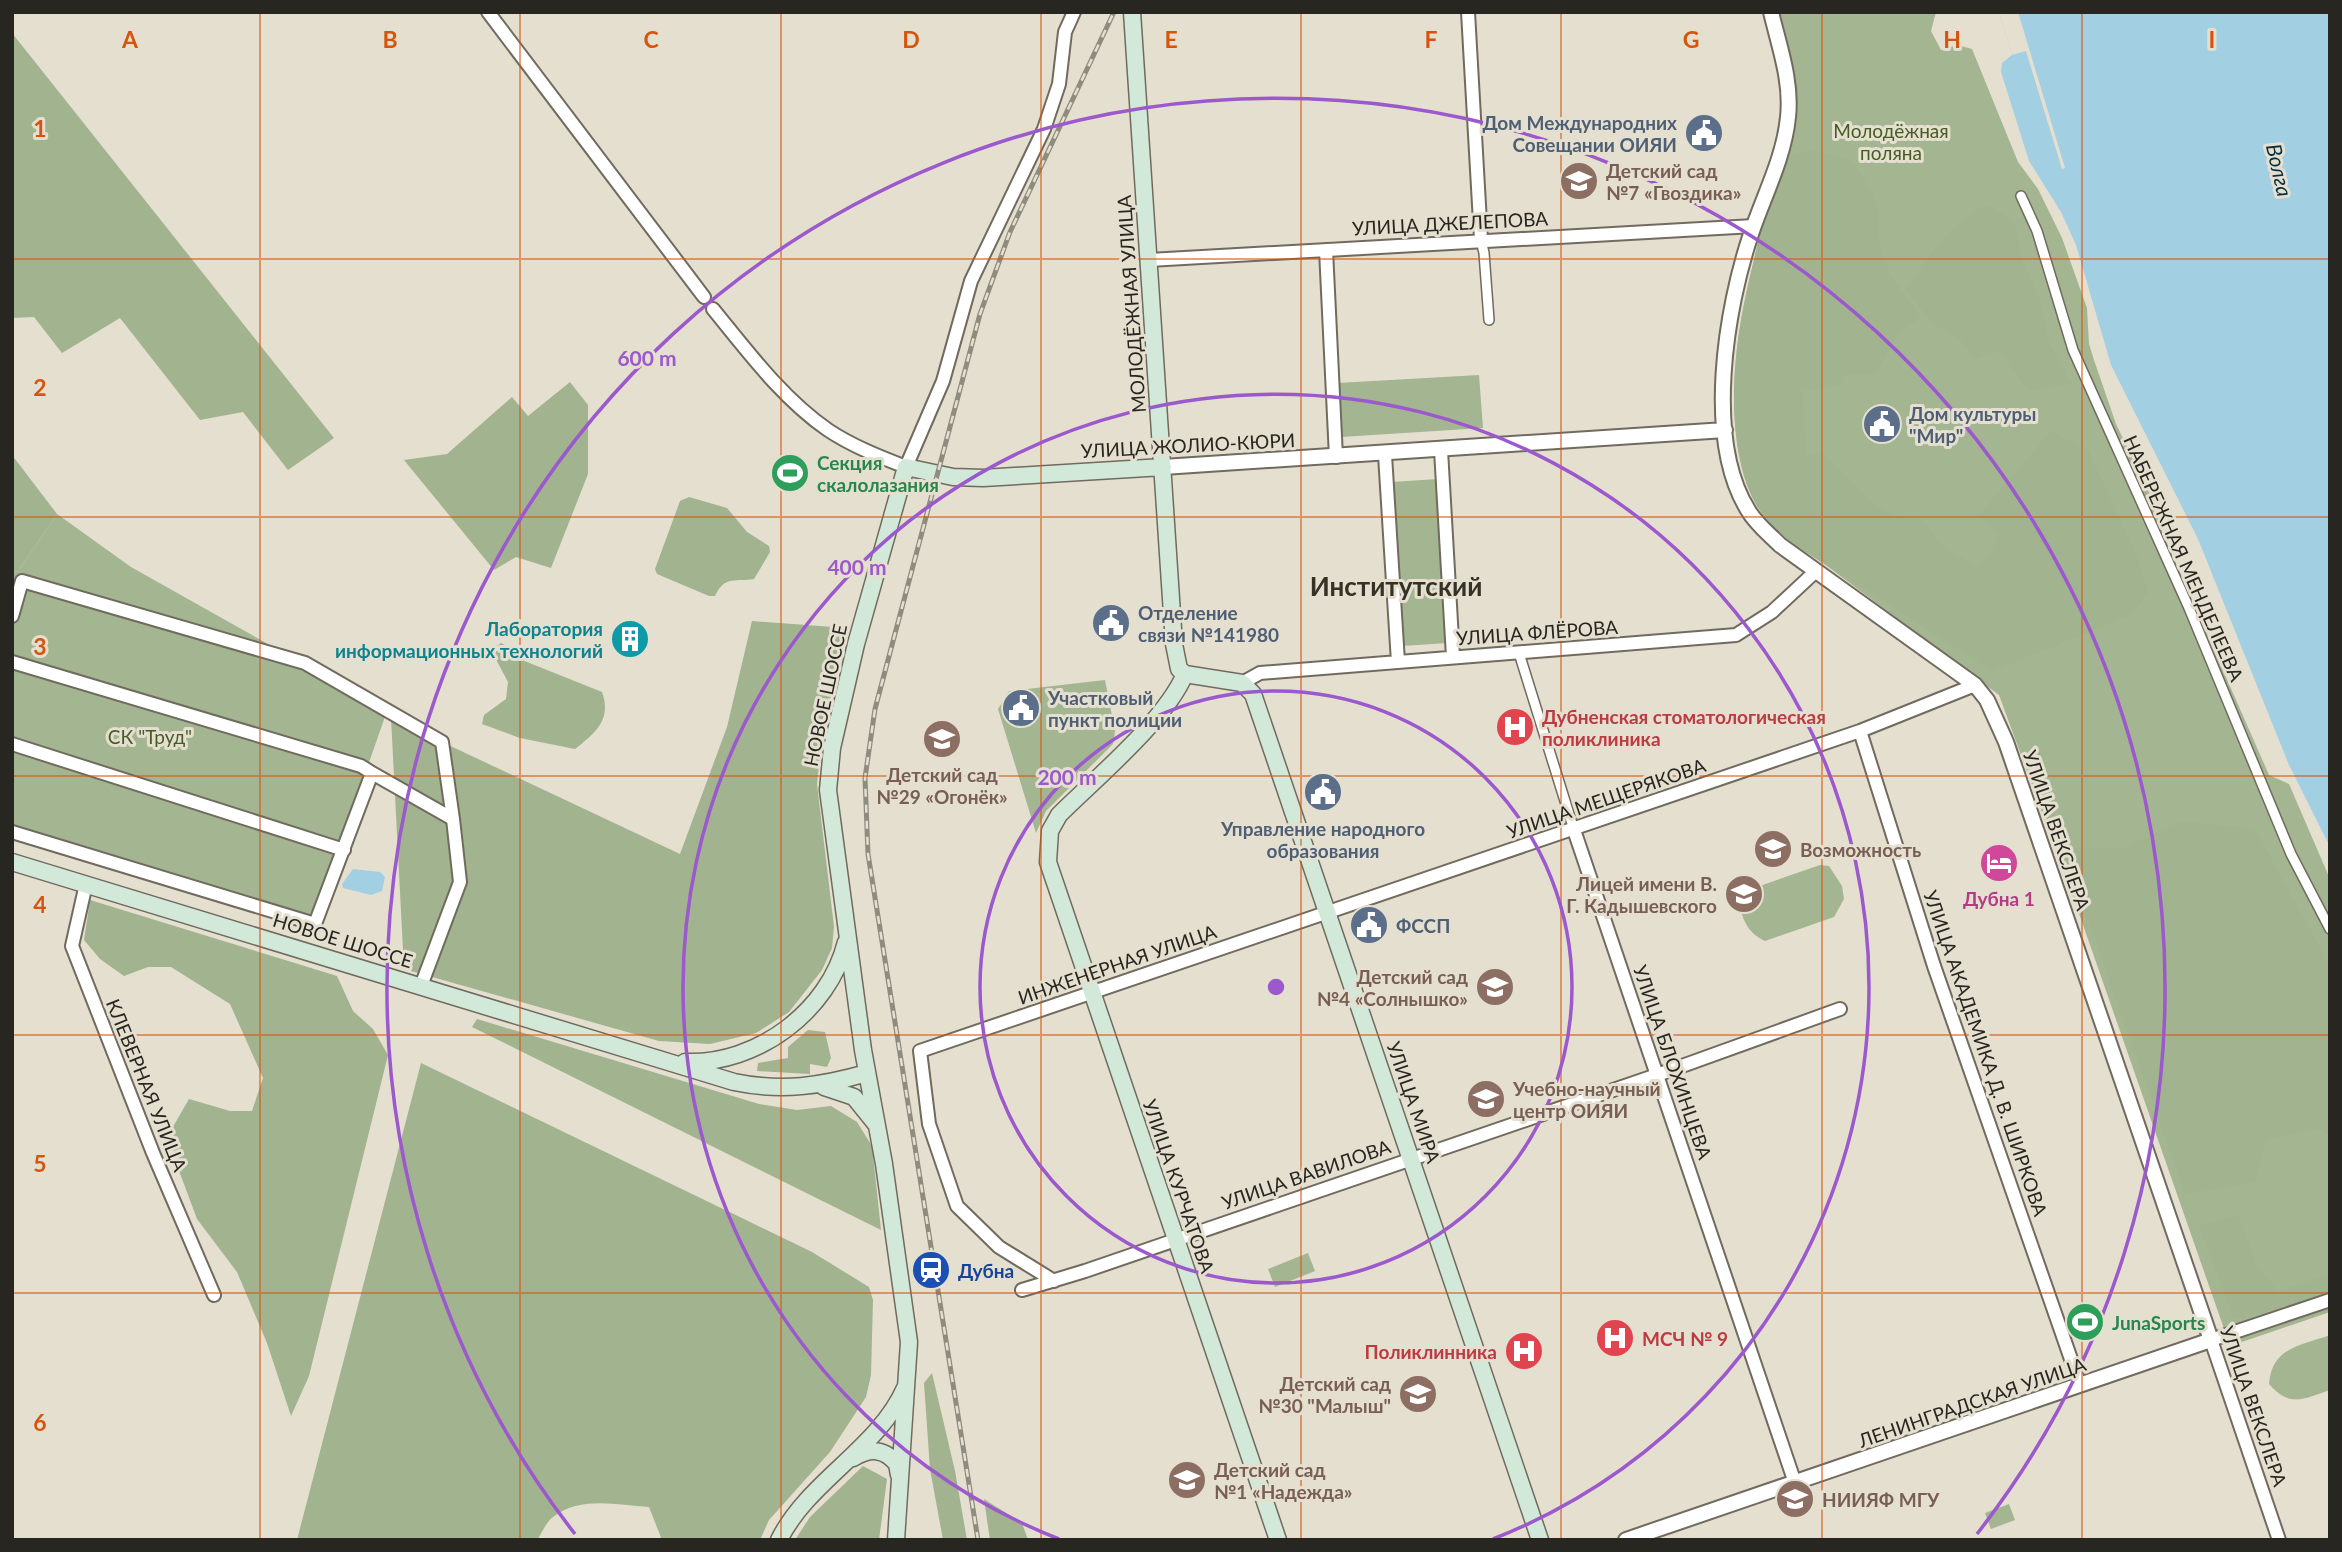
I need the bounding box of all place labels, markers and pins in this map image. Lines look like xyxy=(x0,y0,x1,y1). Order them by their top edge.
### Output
place label: Дом Международних Совещании ОИЯИ xyxy=(1482,111,1677,156)
public building icon: Дом Международних Совещании ОИЯИ xyxy=(1683,112,1725,154)
place label: Детский сад №7 «Гвоздика» xyxy=(1606,159,1741,204)
school or university icon: Детский сад №7 «Гвоздика» xyxy=(1558,160,1600,202)
place label: Дом культуры "Мир" xyxy=(1909,402,2036,447)
public building icon: Дом культуры "Мир" xyxy=(1861,403,1903,445)
place label: Секция скалолазания xyxy=(817,451,939,496)
sports icon: Секция скалолазания xyxy=(769,452,811,494)
place label: Отделение связи №141980 xyxy=(1138,601,1279,646)
public building icon: Отделение связи №141980 xyxy=(1090,602,1132,644)
place label: Лаборатория информационных технологий xyxy=(335,617,603,662)
building icon: Лаборатория информационных технологий xyxy=(609,618,651,660)
place label: Участковый пункт полиции xyxy=(1047,686,1182,731)
public building icon: Участковый пункт полиции xyxy=(1000,687,1042,729)
place label: Дубненская стоматологическая поликлиника xyxy=(1542,705,1826,750)
hospital icon: Дубненская стоматологическая поликлиника xyxy=(1494,706,1536,748)
school or university icon: Детский сад №29 «Огонёк» xyxy=(921,718,963,760)
place label: Детский сад №29 «Огонёк» xyxy=(876,763,1008,808)
public building icon: Управление народного образования xyxy=(1302,771,1344,813)
place label: Управление народного образования xyxy=(1220,817,1425,862)
school or university icon: Возможность xyxy=(1752,828,1794,870)
place label: Возможность xyxy=(1800,838,1921,861)
hotel icon: Дубна 1 xyxy=(1978,842,2020,884)
place label: Лицей имени В. Г. Кадышевского xyxy=(1566,872,1717,917)
school or university icon: Лицей имени В. Г. Кадышевского xyxy=(1723,873,1765,915)
place label: Дубна 1 xyxy=(1963,887,2035,910)
public building icon: ФССП xyxy=(1348,904,1390,946)
place label: ФССП xyxy=(1396,914,1450,937)
place label: Детский сад №4 «Солнышко» xyxy=(1317,965,1468,1010)
school or university icon: Детский сад №4 «Солнышко» xyxy=(1474,966,1516,1008)
centre of rings xyxy=(1264,975,1288,999)
place label: Учебно-научный центр ОИЯИ xyxy=(1512,1077,1661,1122)
school or university icon: Учебно-научный центр ОИЯИ xyxy=(1465,1078,1507,1120)
station icon: Дубна xyxy=(910,1249,952,1291)
place label: Дубна xyxy=(958,1259,1014,1282)
sports icon: JunaSports xyxy=(2064,1301,2106,1343)
place label: JunaSports xyxy=(2112,1311,2205,1334)
hospital icon: МСЧ № 9 xyxy=(1594,1317,1636,1359)
place label: МСЧ № 9 xyxy=(1642,1327,1728,1350)
hospital icon: Поликлинника xyxy=(1503,1330,1545,1372)
place label: Поликлинника xyxy=(1365,1340,1497,1363)
place label: Детский сад №30 "Малыш" xyxy=(1258,1372,1391,1417)
school or university icon: Детский сад №30 "Малыш" xyxy=(1397,1373,1439,1415)
place label: Детский сад №1 «Надежда» xyxy=(1214,1458,1352,1503)
school or university icon: Детский сад №1 «Надежда» xyxy=(1166,1459,1208,1501)
school or university icon: НИИЯФ МГУ xyxy=(1774,1478,1816,1520)
place label: НИИЯФ МГУ xyxy=(1822,1488,1940,1511)

